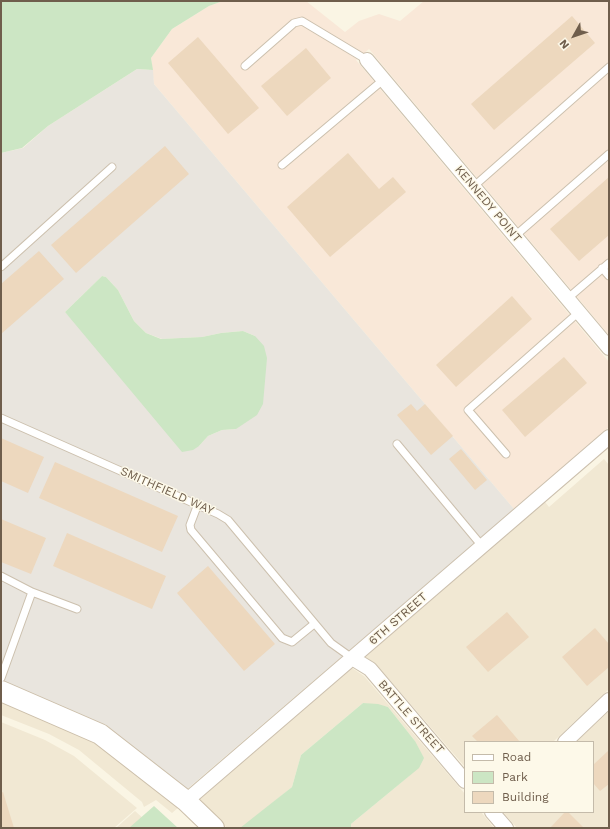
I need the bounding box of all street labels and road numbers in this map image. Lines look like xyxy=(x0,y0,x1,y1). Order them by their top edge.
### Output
street label: KENNEDY POINT xyxy=(452,163,524,245)
street label: SMITHFIELD WAY xyxy=(118,464,216,518)
street label: 6TH STREET xyxy=(366,590,430,648)
street label: BATTLE STREET xyxy=(375,677,447,757)

